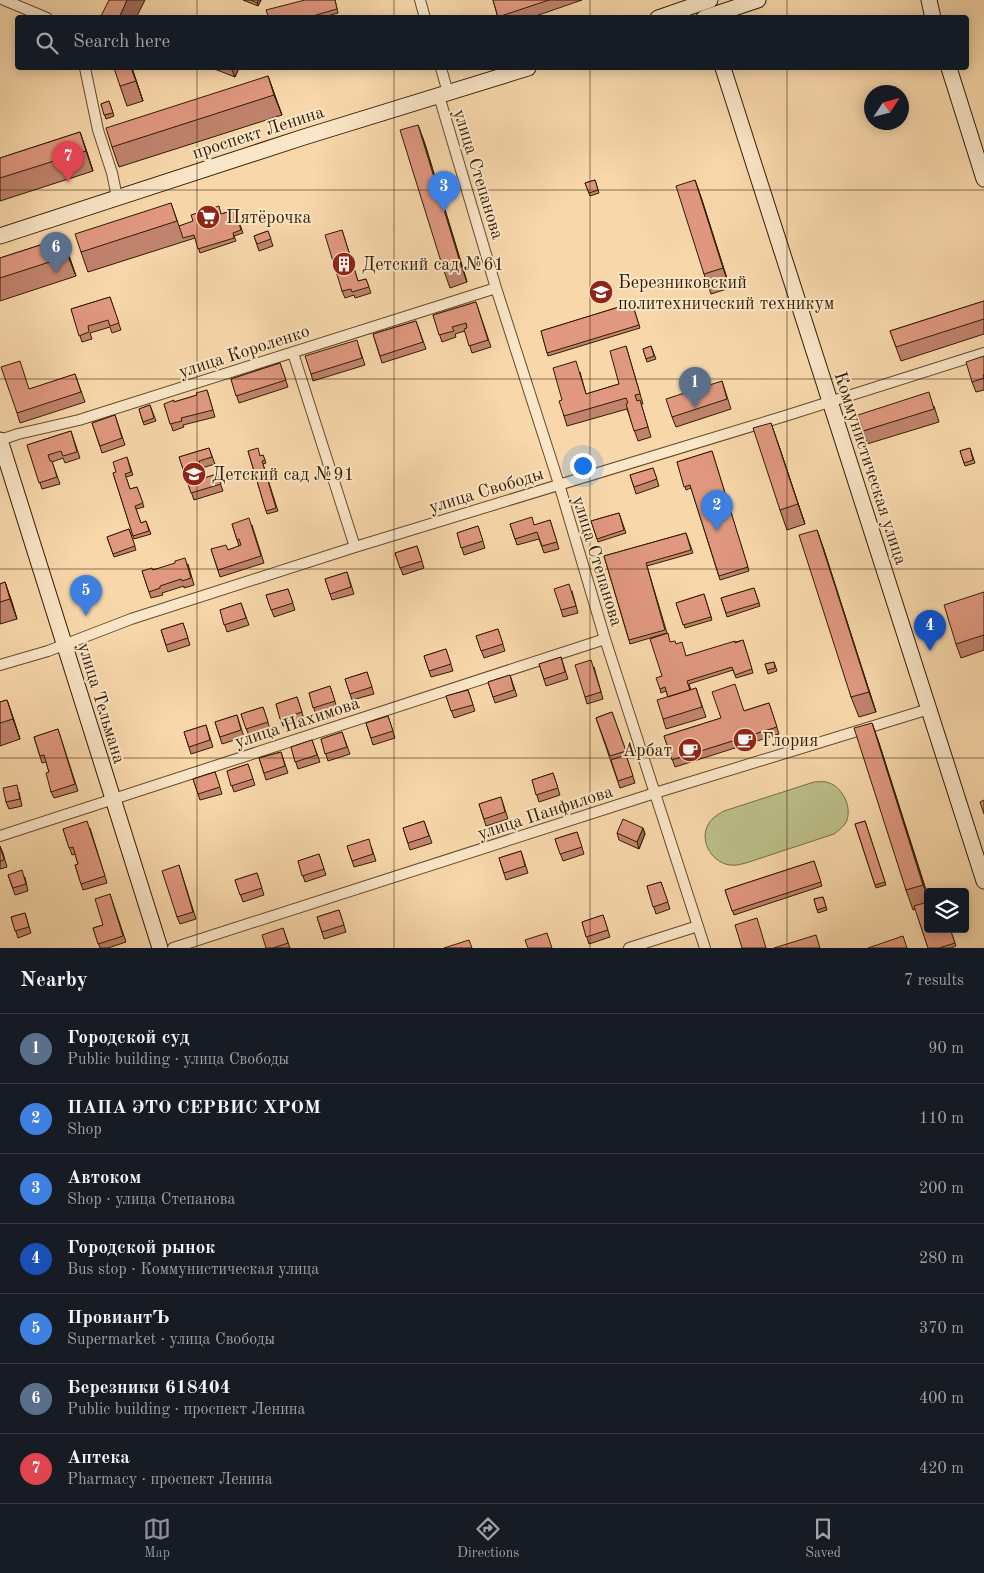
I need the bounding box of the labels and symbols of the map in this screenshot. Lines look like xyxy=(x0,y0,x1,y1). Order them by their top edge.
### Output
north arrow xyxy=(864,85,909,130)
street label: проспект Ленина xyxy=(190,103,326,163)
street label: улица Степанова xyxy=(450,107,506,242)
pin: 7 xyxy=(52,141,84,182)
pin: 3 xyxy=(428,171,460,212)
supermarket icon: Пятёрочка xyxy=(195,204,221,230)
place label: Пятёрочка xyxy=(226,209,312,227)
pin: 6 xyxy=(40,232,72,273)
building icon: Детский сад №61 xyxy=(331,251,357,277)
place label: Детский сад №61 xyxy=(362,256,504,274)
place label: Березниковский политехнический техникум xyxy=(618,274,834,313)
school or university icon: Березниковский политехнический техникум xyxy=(588,279,614,305)
street label: улица Короленко xyxy=(177,322,312,382)
pin: 1 xyxy=(679,367,711,408)
street label: Коммунистическая улица xyxy=(830,370,910,567)
your location xyxy=(570,453,596,479)
school or university icon: Детский сад №91 xyxy=(181,461,207,487)
street label: улица Свободы xyxy=(427,465,546,517)
place label: Детский сад №91 xyxy=(212,466,354,484)
pin: 2 xyxy=(701,490,733,531)
street label: улица Степанова xyxy=(569,494,625,629)
pin: 5 xyxy=(70,575,102,616)
pin: 4 xyxy=(914,610,946,651)
street label: улица Тельмана xyxy=(74,641,128,766)
street label: улица Нахимова xyxy=(233,694,362,752)
cafe icon: Глория xyxy=(732,727,758,753)
place label: Глория xyxy=(762,732,818,750)
cafe icon: Арбат xyxy=(677,737,703,763)
place label: Арбат xyxy=(623,742,672,760)
street label: улица Панфилова xyxy=(475,783,616,844)

